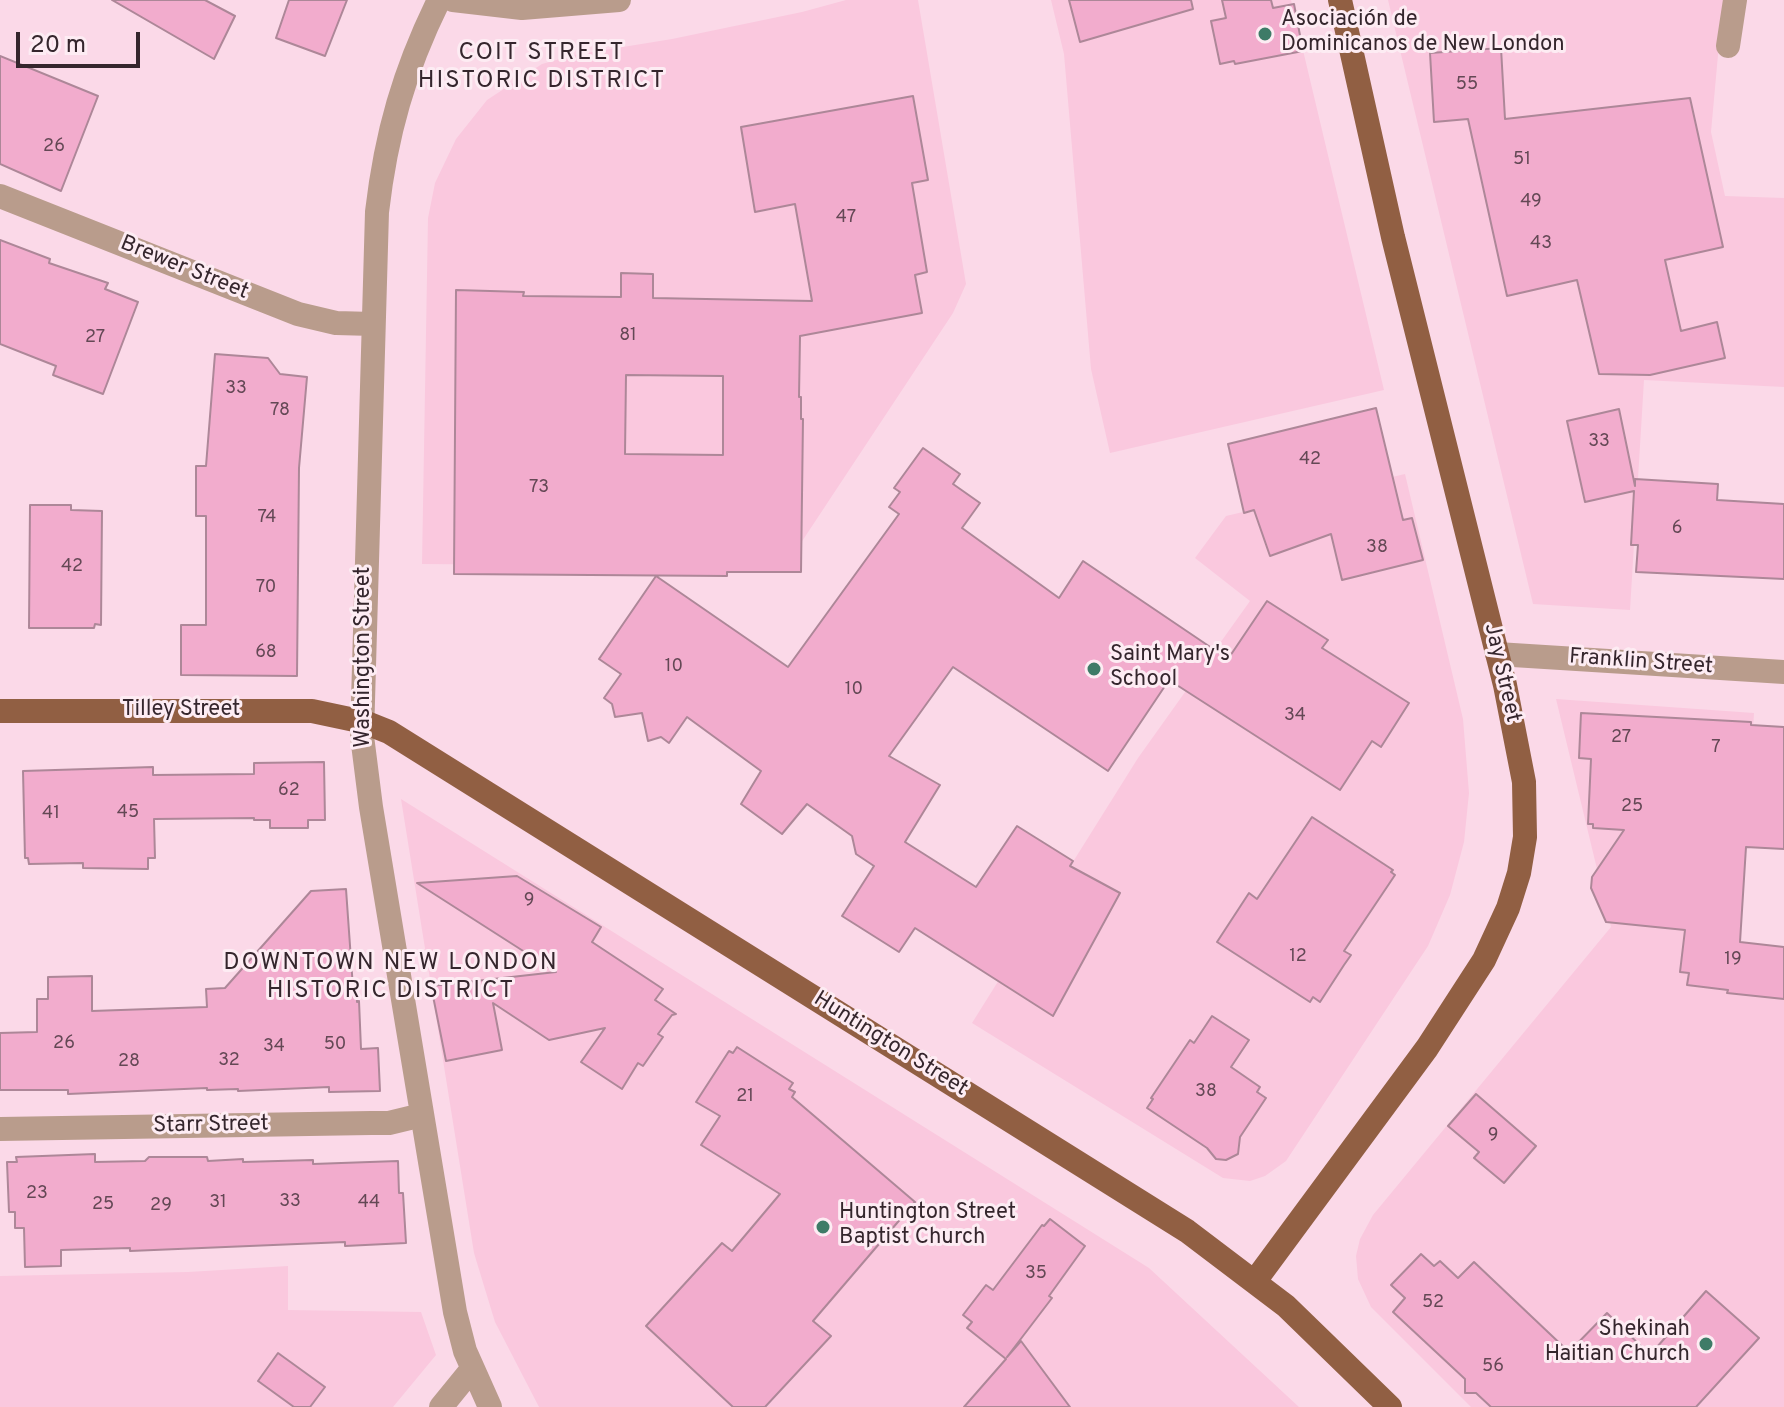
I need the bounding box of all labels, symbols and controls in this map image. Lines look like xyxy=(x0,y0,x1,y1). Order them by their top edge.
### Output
place label: Asociación de Dominicanos de New London xyxy=(1281,8,1565,60)
scale bar xyxy=(20,16,144,66)
marker: Asociación de Dominicanos de New London xyxy=(1256,25,1274,43)
text: 20 m xyxy=(30,31,86,61)
district label: COIT STREET HISTORIC DISTRICT xyxy=(418,40,666,96)
house number: 55 xyxy=(1456,74,1478,96)
house number: 26 xyxy=(43,136,65,158)
house number: 51 xyxy=(1513,149,1531,171)
house number: 49 xyxy=(1520,191,1542,213)
house number: 47 xyxy=(836,207,856,229)
street label: Brewer Street xyxy=(116,231,252,307)
house number: 43 xyxy=(1530,233,1552,255)
house number: 81 xyxy=(619,325,637,347)
house number: 27 xyxy=(85,327,105,349)
house number: 33 xyxy=(225,378,247,400)
house number: 78 xyxy=(270,400,290,422)
house number: 33 xyxy=(1588,431,1610,453)
house number: 42 xyxy=(1299,449,1321,471)
house number: 73 xyxy=(529,477,549,499)
house number: 74 xyxy=(258,507,276,529)
house number: 6 xyxy=(1672,518,1682,540)
house number: 38 xyxy=(1366,537,1388,559)
house number: 42 xyxy=(61,556,83,578)
street label: Washington Street xyxy=(352,566,378,748)
house number: 70 xyxy=(256,577,276,599)
street label: Jay Street xyxy=(1477,621,1525,725)
house number: 68 xyxy=(255,642,277,664)
place label: Saint Mary's School xyxy=(1110,643,1230,694)
street label: Franklin Street xyxy=(1568,645,1714,681)
house number: 10 xyxy=(665,656,683,678)
marker: Saint Mary's School xyxy=(1085,660,1103,678)
house number: 10 xyxy=(845,679,863,701)
street label: Tilley Street xyxy=(122,698,240,724)
house number: 34 xyxy=(1284,705,1306,727)
house number: 27 xyxy=(1611,727,1631,749)
house number: 7 xyxy=(1711,737,1721,759)
house number: 62 xyxy=(278,780,300,802)
house number: 25 xyxy=(1621,796,1643,818)
house number: 45 xyxy=(117,802,139,824)
house number: 41 xyxy=(42,803,60,825)
house number: 9 xyxy=(524,890,534,912)
house number: 12 xyxy=(1289,946,1307,968)
house number: 19 xyxy=(1724,949,1742,971)
district label: DOWNTOWN NEW LONDON HISTORIC DISTRICT xyxy=(223,950,559,1006)
street label: Huntington Street xyxy=(808,987,972,1103)
house number: 26 xyxy=(53,1033,75,1055)
house number: 50 xyxy=(324,1034,346,1056)
house number: 34 xyxy=(263,1036,285,1058)
house number: 32 xyxy=(218,1050,240,1072)
house number: 28 xyxy=(118,1051,140,1073)
house number: 38 xyxy=(1195,1081,1217,1103)
house number: 21 xyxy=(736,1086,754,1108)
street label: Starr Street xyxy=(153,1112,269,1140)
house number: 9 xyxy=(1488,1125,1498,1147)
house number: 23 xyxy=(26,1183,48,1205)
house number: 33 xyxy=(279,1191,301,1213)
house number: 31 xyxy=(209,1192,227,1214)
house number: 44 xyxy=(358,1192,380,1214)
house number: 25 xyxy=(92,1194,114,1216)
house number: 29 xyxy=(150,1195,172,1217)
place label: Huntington Street Baptist Church xyxy=(839,1201,1016,1252)
marker: Huntington Street Baptist Church xyxy=(814,1218,832,1236)
house number: 35 xyxy=(1025,1263,1047,1285)
house number: 52 xyxy=(1422,1292,1444,1314)
place label: Shekinah Haitian Church xyxy=(1545,1318,1690,1370)
marker: Shekinah Haitian Church xyxy=(1697,1335,1715,1353)
house number: 56 xyxy=(1482,1356,1504,1378)

